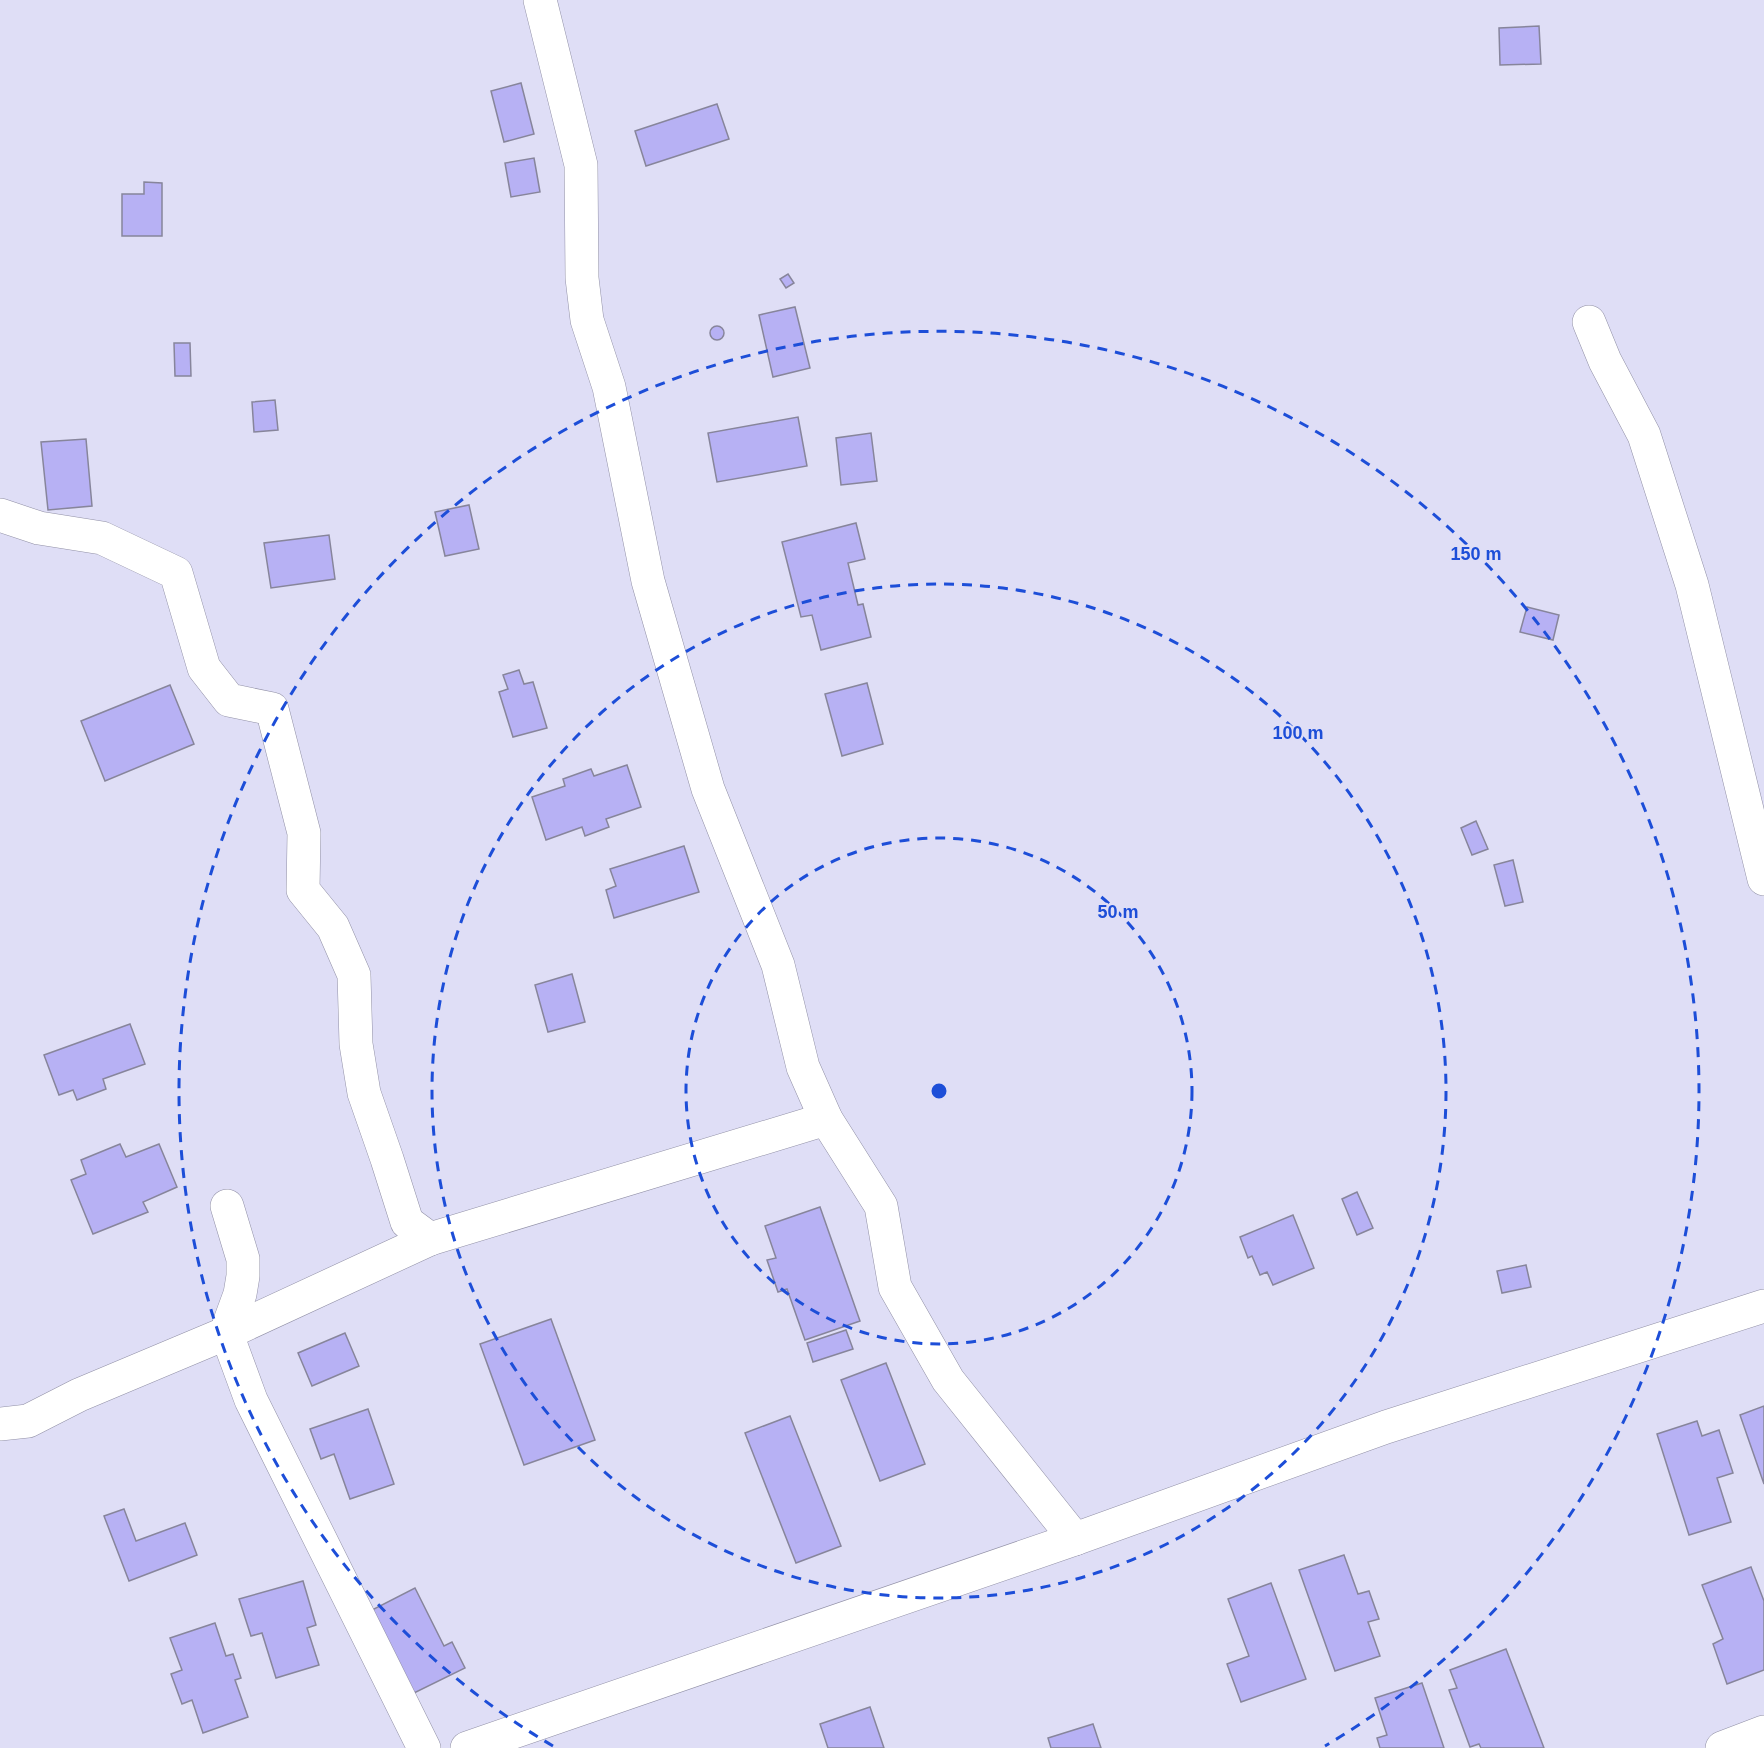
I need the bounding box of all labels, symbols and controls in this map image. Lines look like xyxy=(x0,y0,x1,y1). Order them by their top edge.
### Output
text: 150 m xyxy=(1450,544,1502,564)
text: 100 m xyxy=(1272,723,1324,743)
text: 50 m xyxy=(1097,902,1139,922)
centre of rings xyxy=(929,1081,949,1101)

